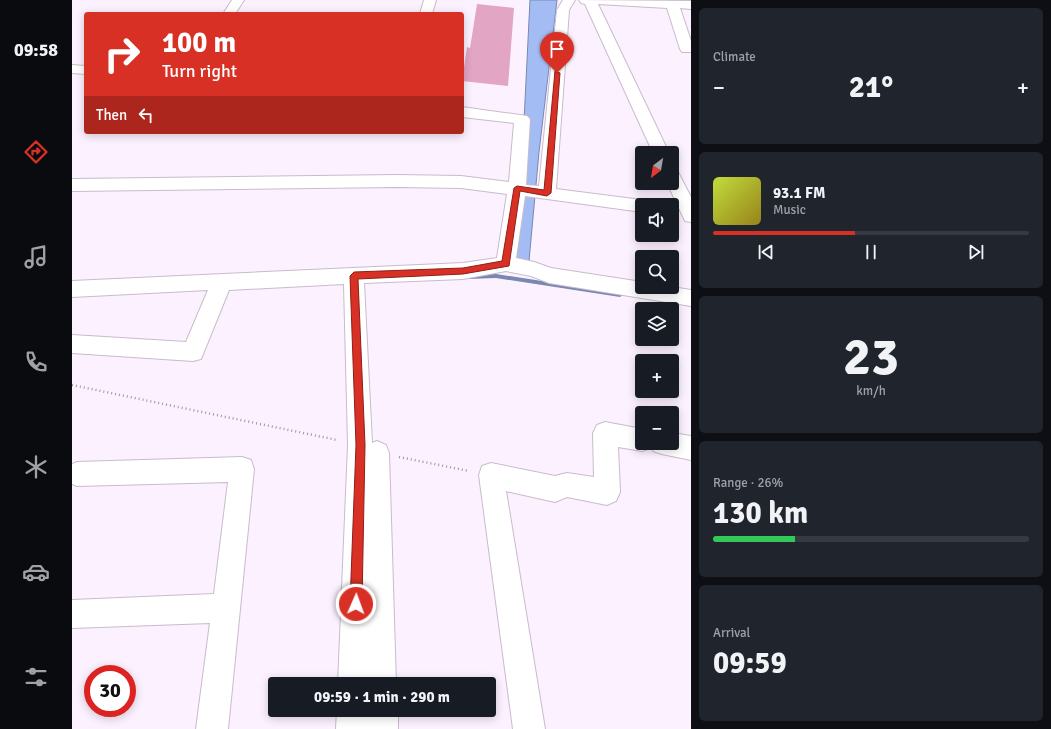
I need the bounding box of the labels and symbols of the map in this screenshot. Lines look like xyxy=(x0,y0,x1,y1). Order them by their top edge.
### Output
pin xyxy=(540,32,574,73)
north arrow xyxy=(635,146,679,190)
position arrow xyxy=(335,583,377,625)
speed limit sign: 30 xyxy=(84,665,136,717)

